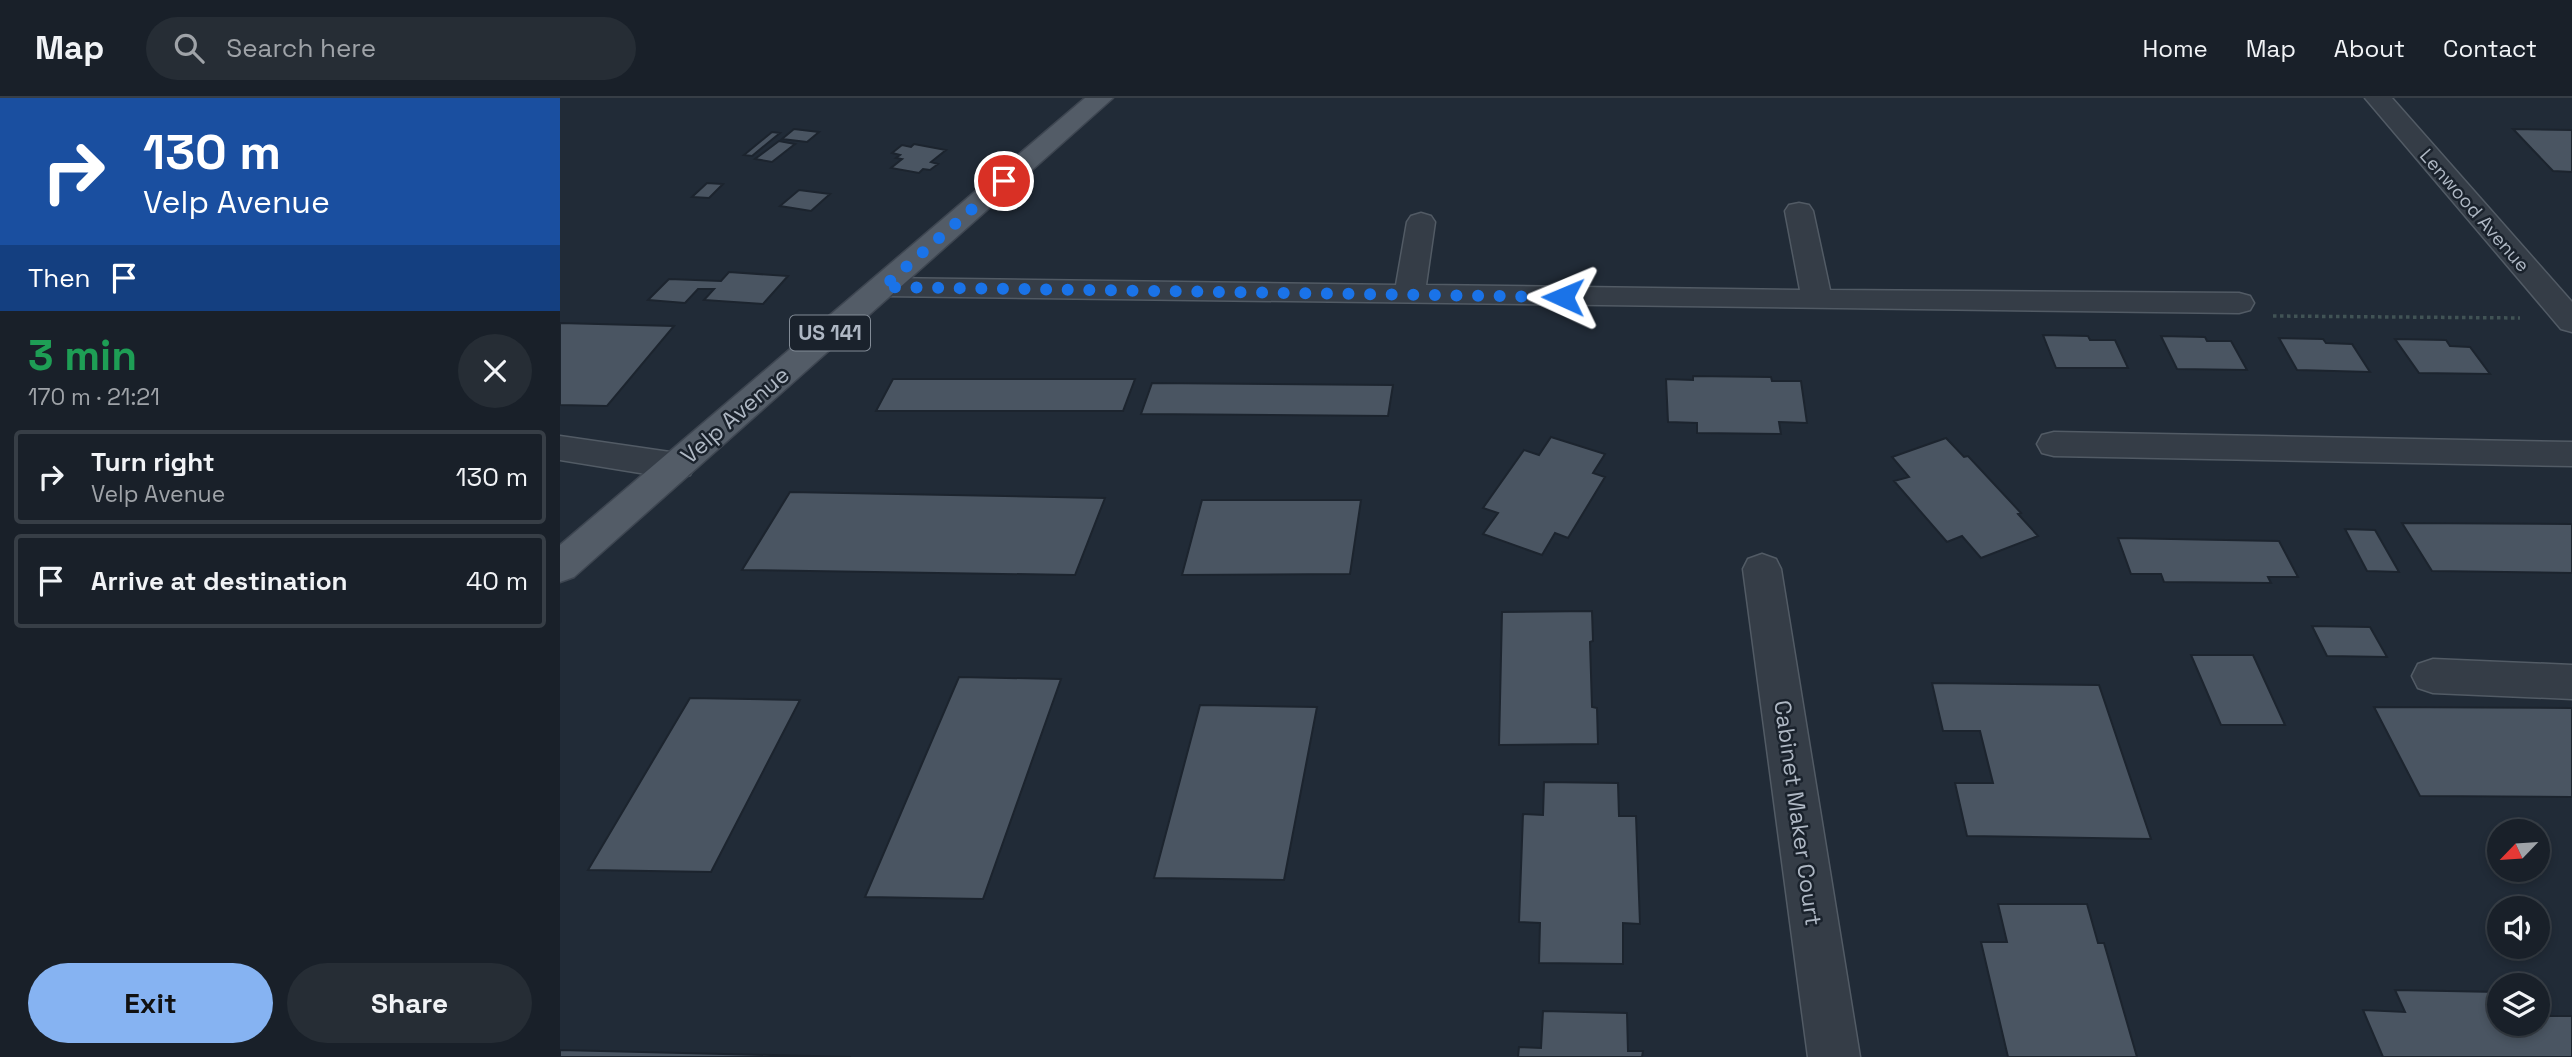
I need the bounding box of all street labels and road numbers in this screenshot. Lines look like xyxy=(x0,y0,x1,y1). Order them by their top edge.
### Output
street label: Lenwood Avenue xyxy=(2414,143,2535,277)
road number: US 141 xyxy=(790,316,870,350)
street label: Velp Avenue xyxy=(674,360,796,470)
street label: Cabinet Maker Court xyxy=(1767,698,1829,928)

